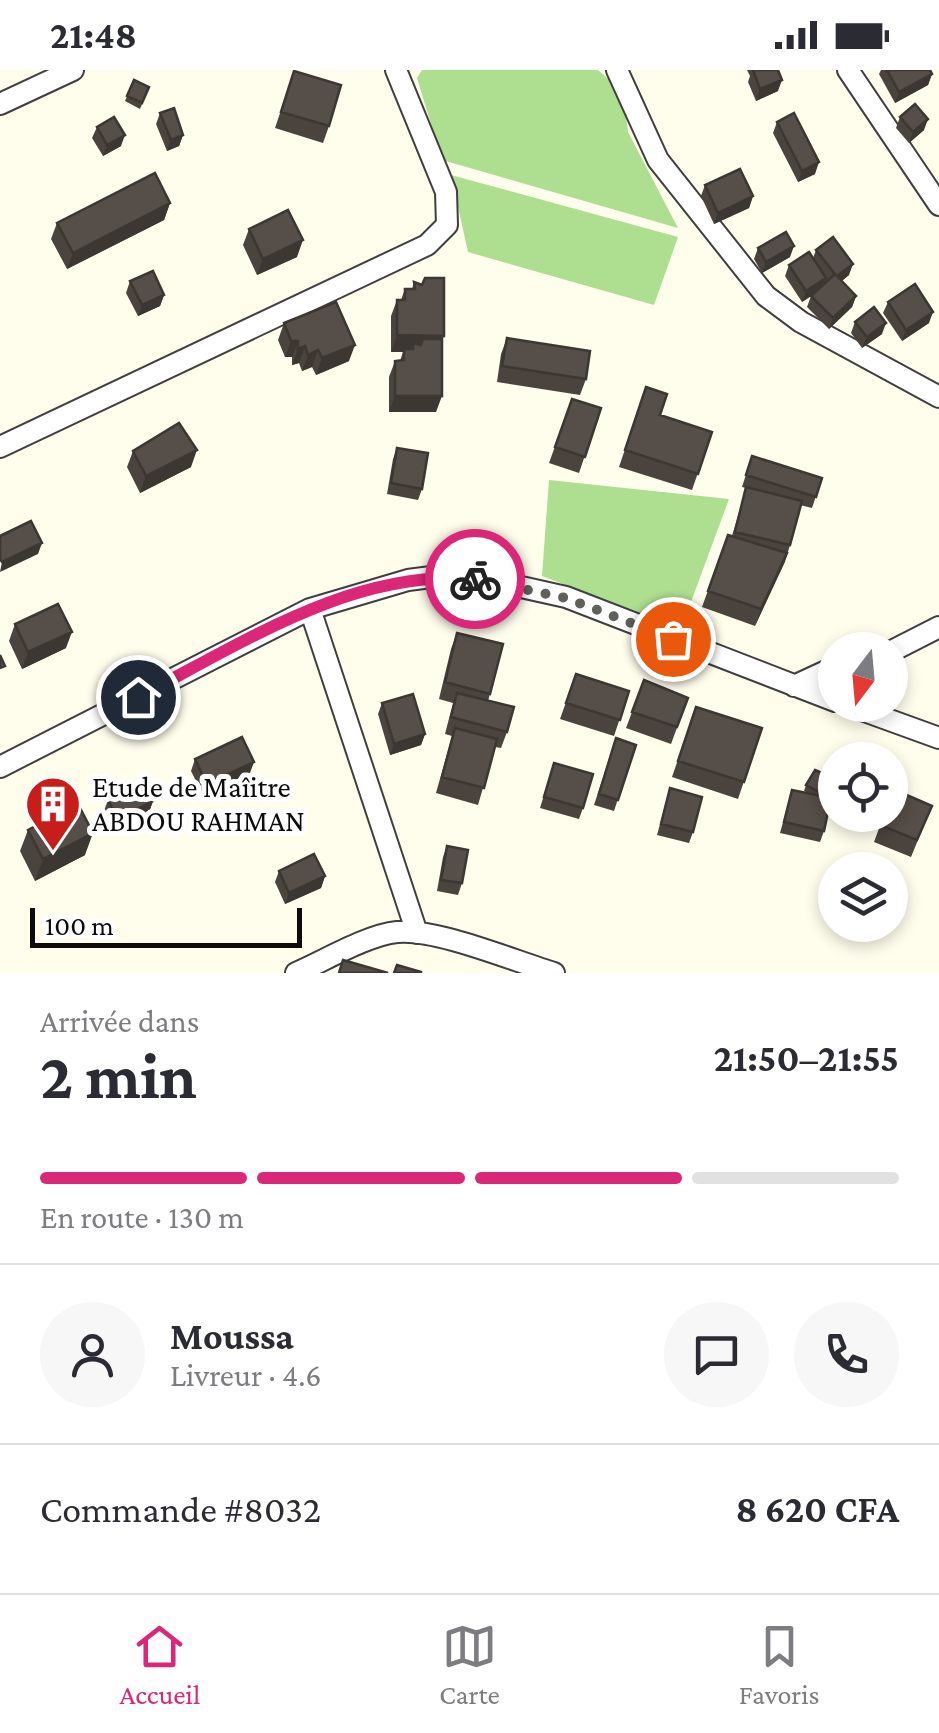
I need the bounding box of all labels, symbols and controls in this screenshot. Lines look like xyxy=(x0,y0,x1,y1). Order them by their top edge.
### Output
text: 21:48 xyxy=(50,14,137,56)
courier xyxy=(425,529,525,629)
icon: bike xyxy=(448,552,503,607)
pin xyxy=(631,597,716,682)
icon: bag xyxy=(646,612,701,667)
north arrow xyxy=(818,632,908,722)
map controls xyxy=(818,632,908,942)
pin xyxy=(96,655,181,740)
icon: home xyxy=(111,670,166,725)
button: locate xyxy=(818,742,908,832)
place label: Etude de Maîitre ABDOU RAHMAN xyxy=(92,770,305,837)
building icon: Etude de Maîitre ABDOU RAHMAN xyxy=(23,774,83,853)
button: layers xyxy=(818,852,908,942)
scale bar xyxy=(30,903,302,948)
text: 100 m xyxy=(45,910,114,941)
text: Arrivée dans xyxy=(40,1003,199,1039)
text: 21:50–21:55 xyxy=(714,1037,899,1079)
text: 2 min xyxy=(40,1040,197,1112)
text: En route · 130 m xyxy=(40,1199,244,1235)
button: person xyxy=(40,1302,145,1407)
button: chat xyxy=(664,1302,769,1407)
button: phone xyxy=(794,1302,899,1407)
text: Moussa xyxy=(170,1315,294,1357)
text: Livreur · 4.6 xyxy=(170,1357,322,1393)
text: Commande #8032 xyxy=(40,1488,321,1530)
text: 8 620 CFA xyxy=(735,1488,899,1530)
tab: Accueil xyxy=(119,1619,200,1710)
tab: Carte xyxy=(439,1619,500,1710)
tab: Favoris xyxy=(739,1619,820,1710)

